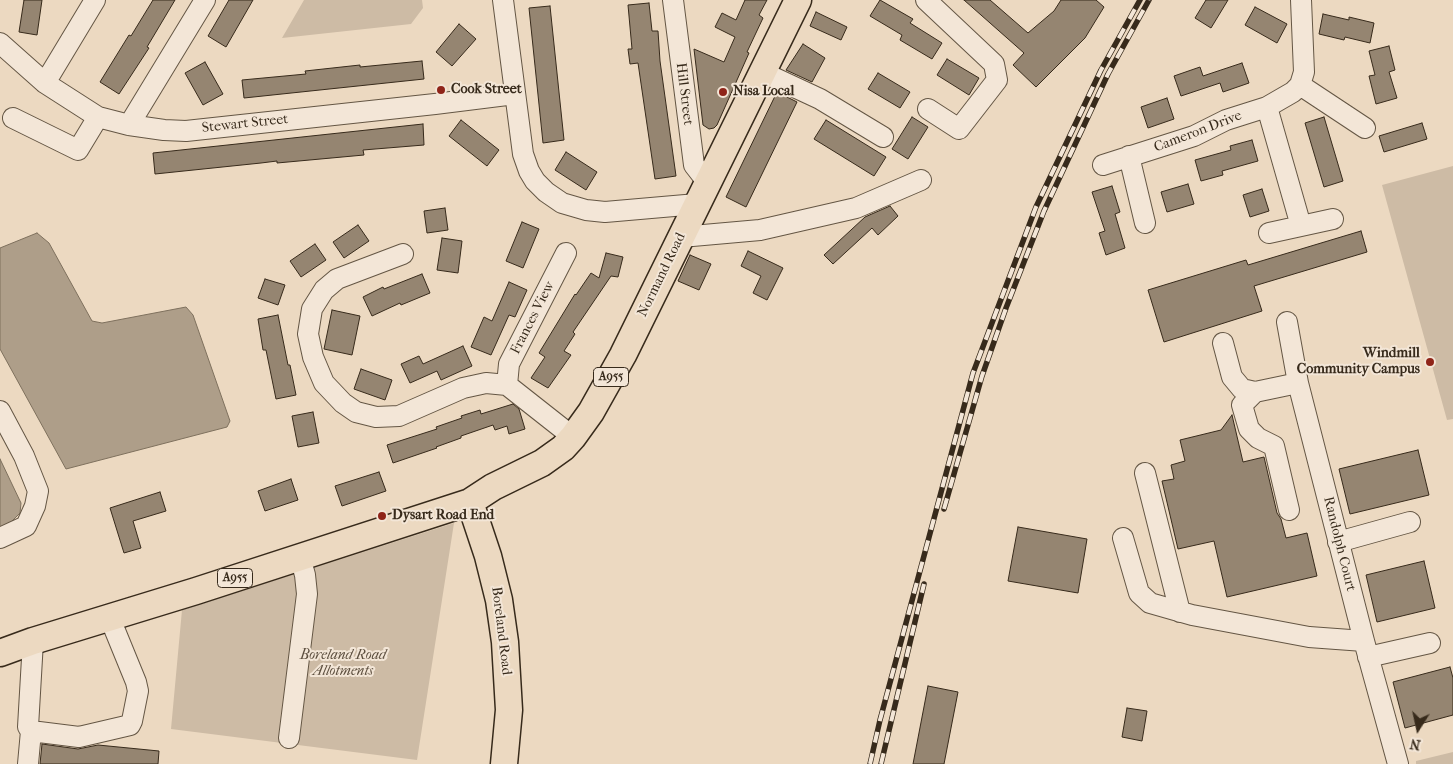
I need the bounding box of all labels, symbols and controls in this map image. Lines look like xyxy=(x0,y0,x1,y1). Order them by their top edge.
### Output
street label: Hill Street xyxy=(672,62,696,126)
place label: Cook Street xyxy=(451,82,522,98)
marker: Cook Street xyxy=(435,84,447,96)
place label: Nisa Local xyxy=(733,84,794,100)
marker: Nisa Local xyxy=(717,86,729,98)
street label: Cameron Drive xyxy=(1152,108,1244,156)
street label: Stewart Street xyxy=(201,111,289,137)
street label: Normand Road xyxy=(634,230,690,320)
street label: Frances View xyxy=(507,279,559,357)
place label: Windmill Community Campus xyxy=(1297,346,1420,378)
marker: Windmill Community Campus xyxy=(1424,356,1436,368)
road number: A955 xyxy=(594,368,628,387)
street label: Randolph Court xyxy=(1319,495,1359,593)
place label: Dysart Road End xyxy=(392,508,494,524)
marker: Dysart Road End xyxy=(376,510,388,522)
road number: A955 xyxy=(218,568,252,588)
street label: Boreland Road xyxy=(487,586,515,676)
park label: Boreland Road Allotments xyxy=(300,648,386,680)
north arrow xyxy=(1393,704,1443,754)
text: N xyxy=(1409,735,1422,754)

